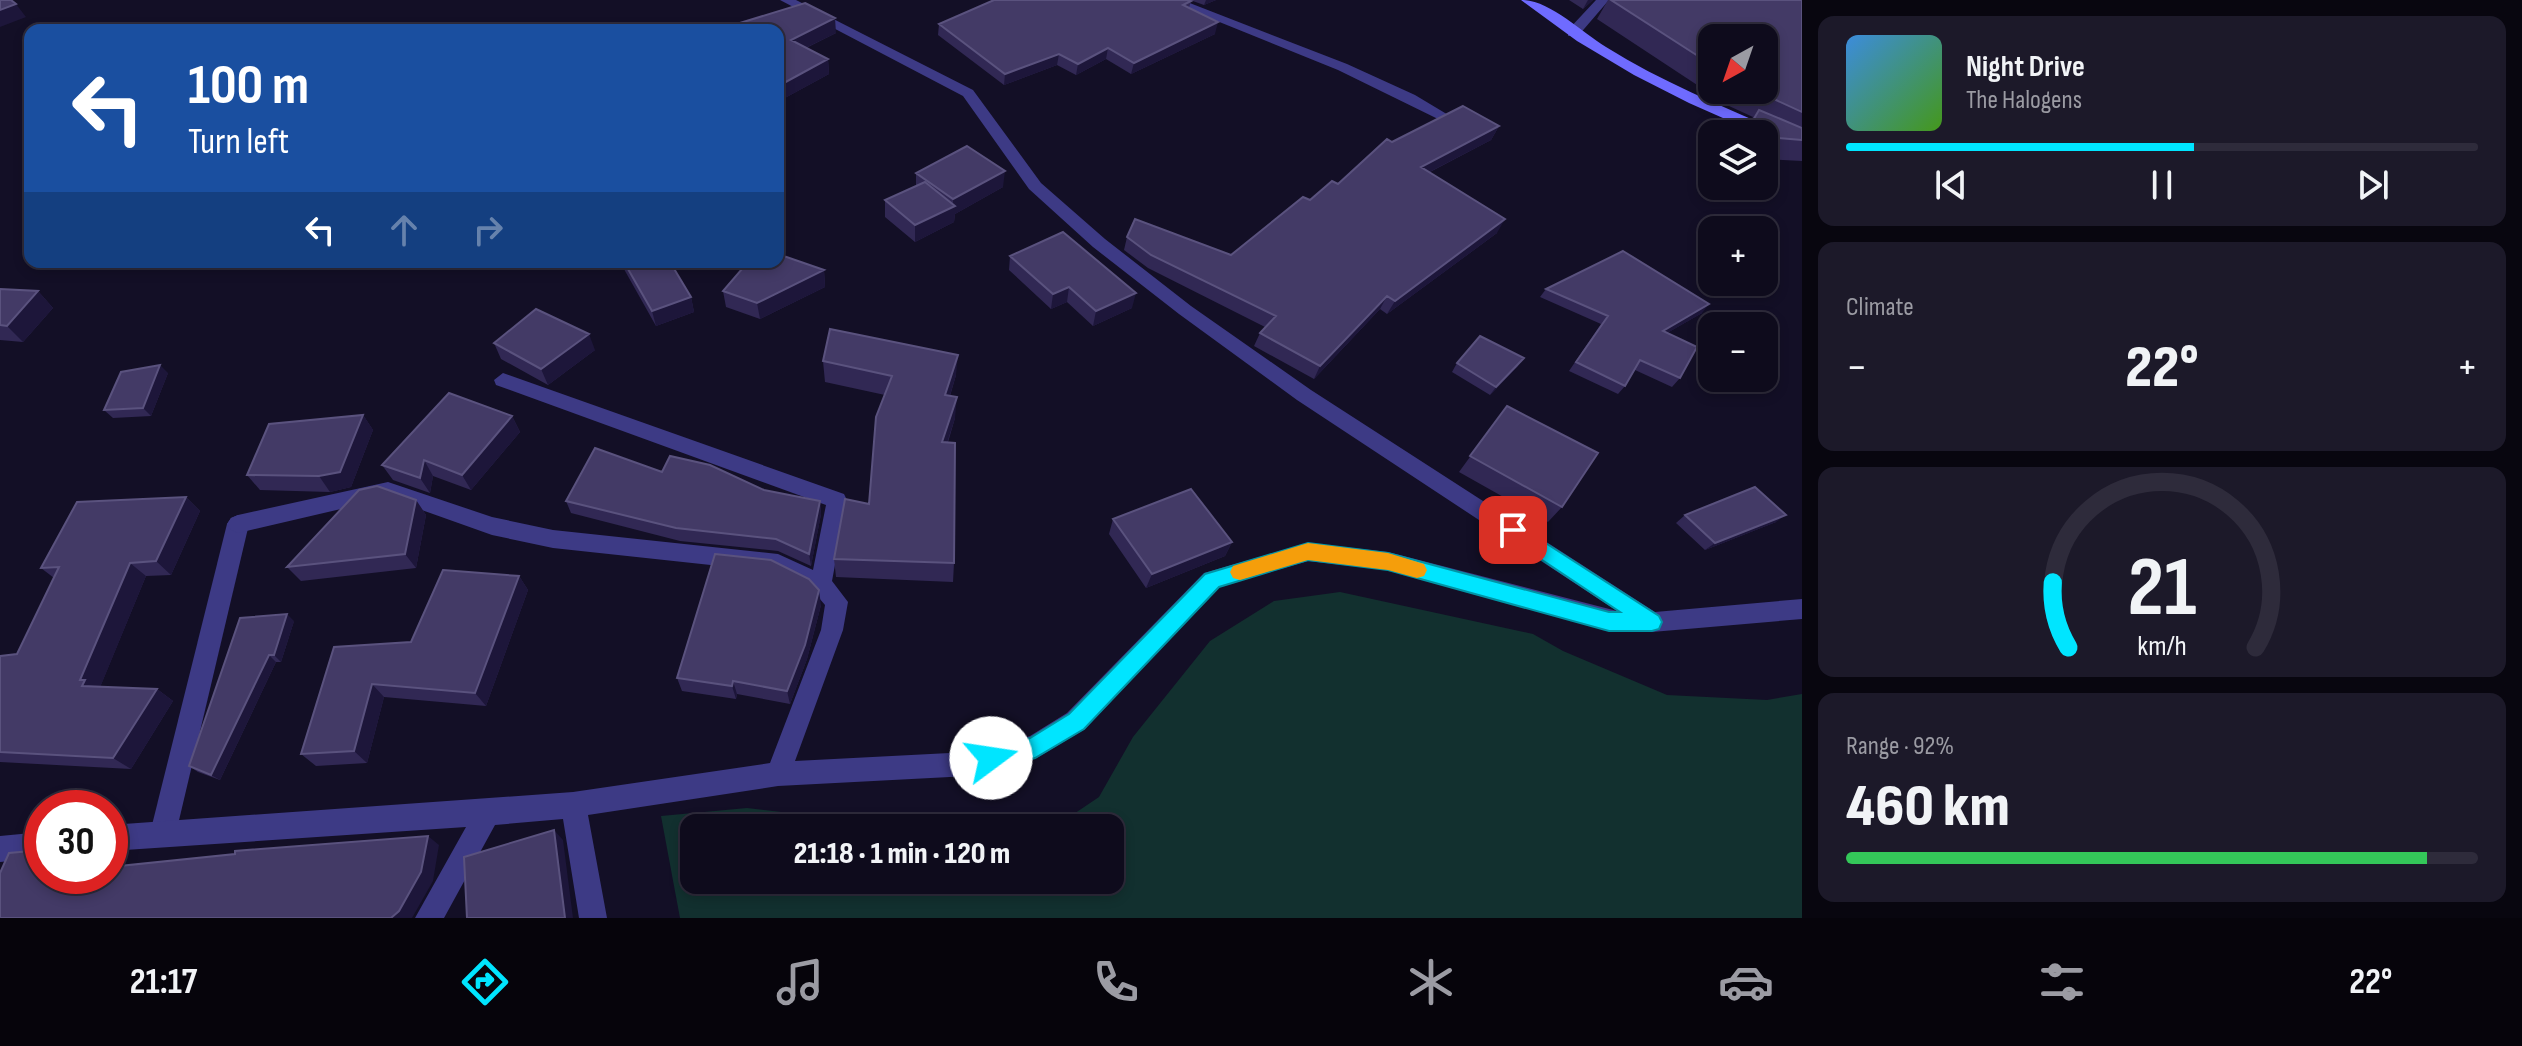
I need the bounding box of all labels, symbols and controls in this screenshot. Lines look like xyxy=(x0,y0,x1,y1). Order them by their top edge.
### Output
north arrow xyxy=(1698,24,1778,104)
map controls xyxy=(1698,24,1778,392)
text: Night Drive xyxy=(1966,49,2085,85)
text: 100 m xyxy=(188,53,309,120)
icon: left xyxy=(56,56,160,160)
text: The Halogens xyxy=(1966,85,2082,116)
button: layers xyxy=(1698,120,1778,200)
text: Turn left xyxy=(188,121,289,164)
icon: previous xyxy=(1929,163,1973,207)
icon: pause xyxy=(2140,163,2184,207)
icon: next xyxy=(2351,163,2395,207)
icon: left xyxy=(298,208,342,252)
icon: ahead xyxy=(382,208,426,252)
icon: right xyxy=(466,208,510,252)
button: + xyxy=(1698,216,1778,296)
text: Climate xyxy=(1846,292,1914,323)
button: − xyxy=(1698,312,1778,392)
text: 22° xyxy=(2125,332,2199,404)
text: − xyxy=(1846,341,1868,394)
text: + xyxy=(2456,341,2478,394)
pin xyxy=(1479,496,1547,564)
icon: arrive xyxy=(1491,508,1535,552)
text: 21 xyxy=(2127,538,2197,638)
text: km/h xyxy=(2137,629,2187,664)
position arrow xyxy=(949,716,1033,800)
text: Range · 92% xyxy=(1846,731,1954,762)
text: 460 km xyxy=(1846,771,2010,843)
speed limit sign: 30 xyxy=(24,790,128,894)
text: 21:18 · 1 min · 120 m xyxy=(794,836,1010,872)
icon: directions xyxy=(457,954,513,1010)
icon: music xyxy=(772,954,828,1010)
icon: phone xyxy=(1088,954,1144,1010)
icon: climate xyxy=(1403,954,1459,1010)
icon: car xyxy=(1718,954,1774,1010)
icon: filters xyxy=(2034,954,2090,1010)
text: 21:17 xyxy=(130,961,197,1004)
text: 22° xyxy=(2349,961,2392,1004)

